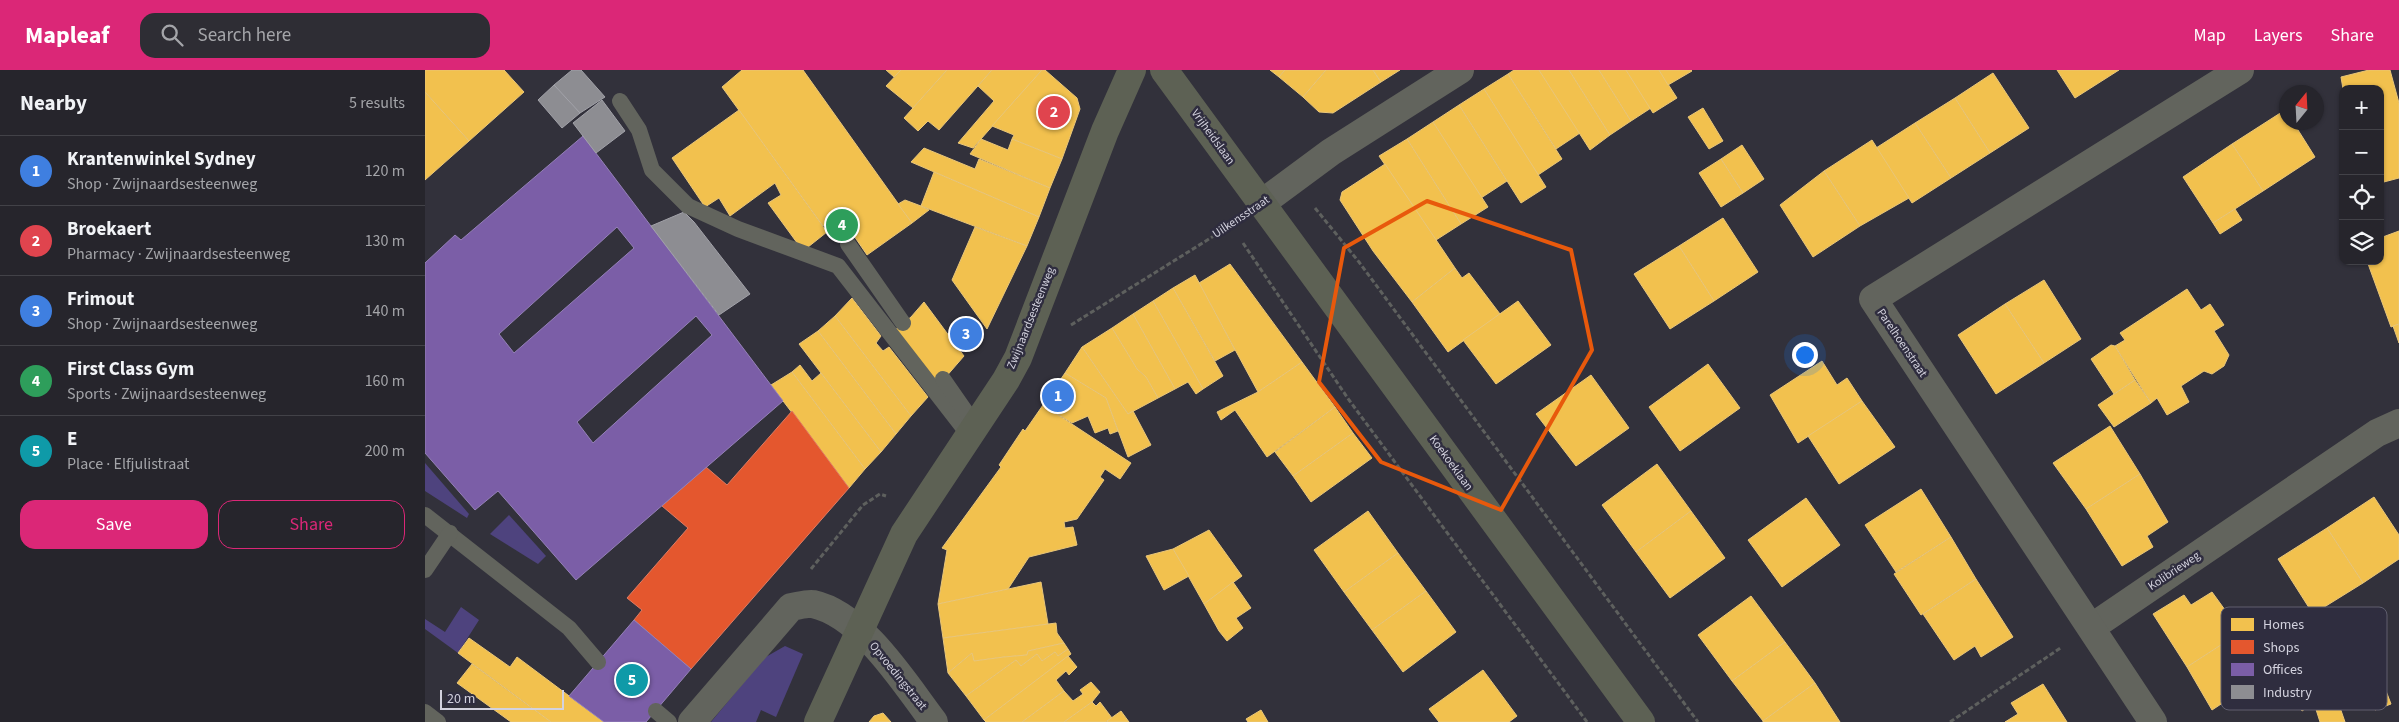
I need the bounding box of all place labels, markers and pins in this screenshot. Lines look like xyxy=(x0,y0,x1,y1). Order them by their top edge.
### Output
pin: 2 xyxy=(1038,93,1070,131)
pin: 4 xyxy=(826,206,858,244)
pin: 3 xyxy=(950,315,982,353)
pin: 1 xyxy=(1042,377,1074,415)
pin: 5 xyxy=(616,661,648,699)

